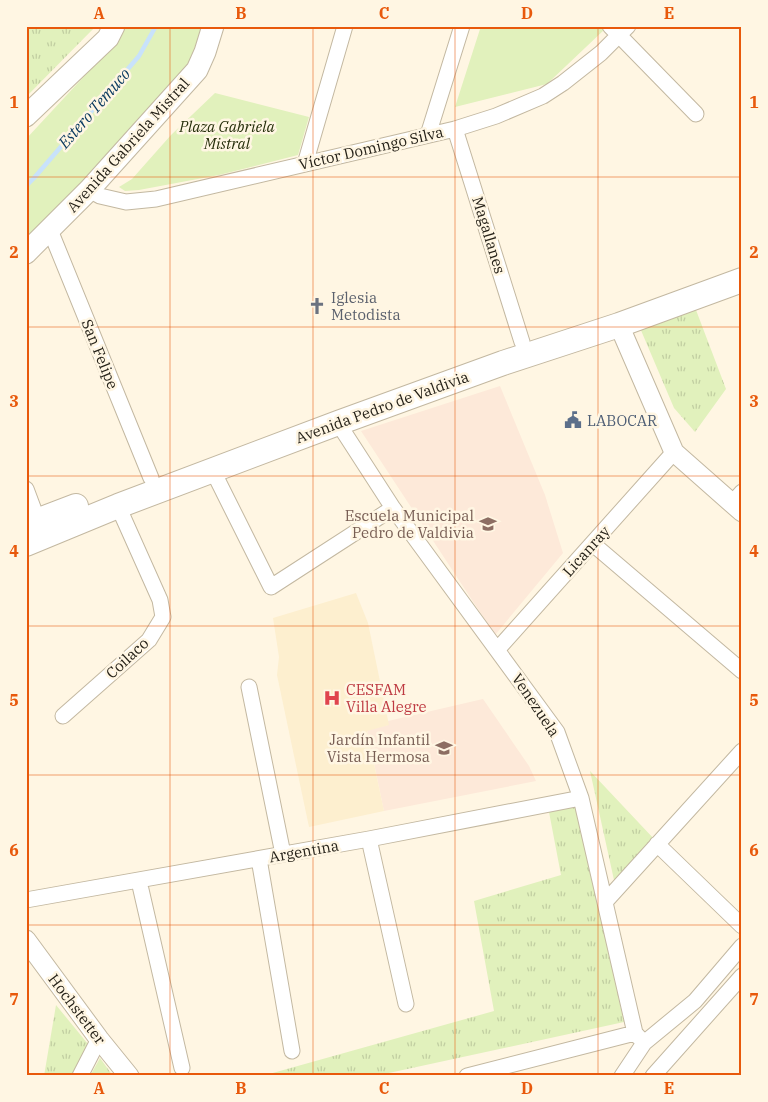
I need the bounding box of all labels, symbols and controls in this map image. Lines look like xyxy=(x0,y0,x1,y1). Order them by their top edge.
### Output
text: A xyxy=(93,3,105,23)
text: B xyxy=(235,3,247,23)
text: C xyxy=(379,3,389,23)
text: D xyxy=(521,3,533,23)
text: E xyxy=(664,3,674,23)
water label: Estero Temuco xyxy=(53,64,134,153)
street label: Avenida Gabriela Mistral xyxy=(63,74,193,216)
text: 1 xyxy=(9,92,19,112)
text: 1 xyxy=(749,92,759,112)
park label: Plaza Gabriela Mistral xyxy=(178,117,275,153)
street label: Víctor Domingo Silva xyxy=(297,122,445,174)
street label: Magallanes xyxy=(468,194,510,276)
text: 2 xyxy=(9,242,19,262)
text: 2 xyxy=(749,242,759,262)
place label: Iglesia Metodista xyxy=(331,288,401,324)
church icon: Iglesia Metodista xyxy=(307,296,327,316)
street label: San Felipe xyxy=(77,316,123,392)
street label: Avenida Pedro de Valdivia xyxy=(293,367,471,447)
text: 3 xyxy=(9,391,19,411)
text: 3 xyxy=(749,391,759,411)
public building icon: LABOCAR xyxy=(563,410,583,430)
place label: LABOCAR xyxy=(587,411,657,430)
place label: Escuela Municipal Pedro de Valdivia xyxy=(345,506,474,542)
school or university icon: Escuela Municipal Pedro de Valdivia xyxy=(478,514,498,534)
street label: Licanray xyxy=(558,522,614,580)
text: 4 xyxy=(9,541,19,561)
text: 4 xyxy=(749,541,759,561)
street label: Coilaco xyxy=(102,633,152,683)
street label: Venezuela xyxy=(508,670,564,740)
place label: CESFAM Villa Alegre xyxy=(346,680,427,716)
hospital icon: CESFAM Villa Alegre xyxy=(322,688,342,708)
text: 5 xyxy=(9,690,19,710)
text: 5 xyxy=(749,690,759,710)
place label: Jardín Infantil Vista Hermosa xyxy=(327,730,430,766)
school or university icon: Jardín Infantil Vista Hermosa xyxy=(434,738,454,758)
street label: Argentina xyxy=(268,836,340,866)
text: 6 xyxy=(9,840,19,860)
text: 6 xyxy=(749,840,759,860)
street label: Hochstetter xyxy=(44,970,110,1048)
text: 7 xyxy=(9,989,19,1009)
text: 7 xyxy=(749,989,759,1009)
text: A xyxy=(93,1078,105,1098)
text: B xyxy=(235,1078,247,1098)
text: C xyxy=(379,1078,389,1098)
text: D xyxy=(521,1078,533,1098)
text: E xyxy=(664,1078,674,1098)

